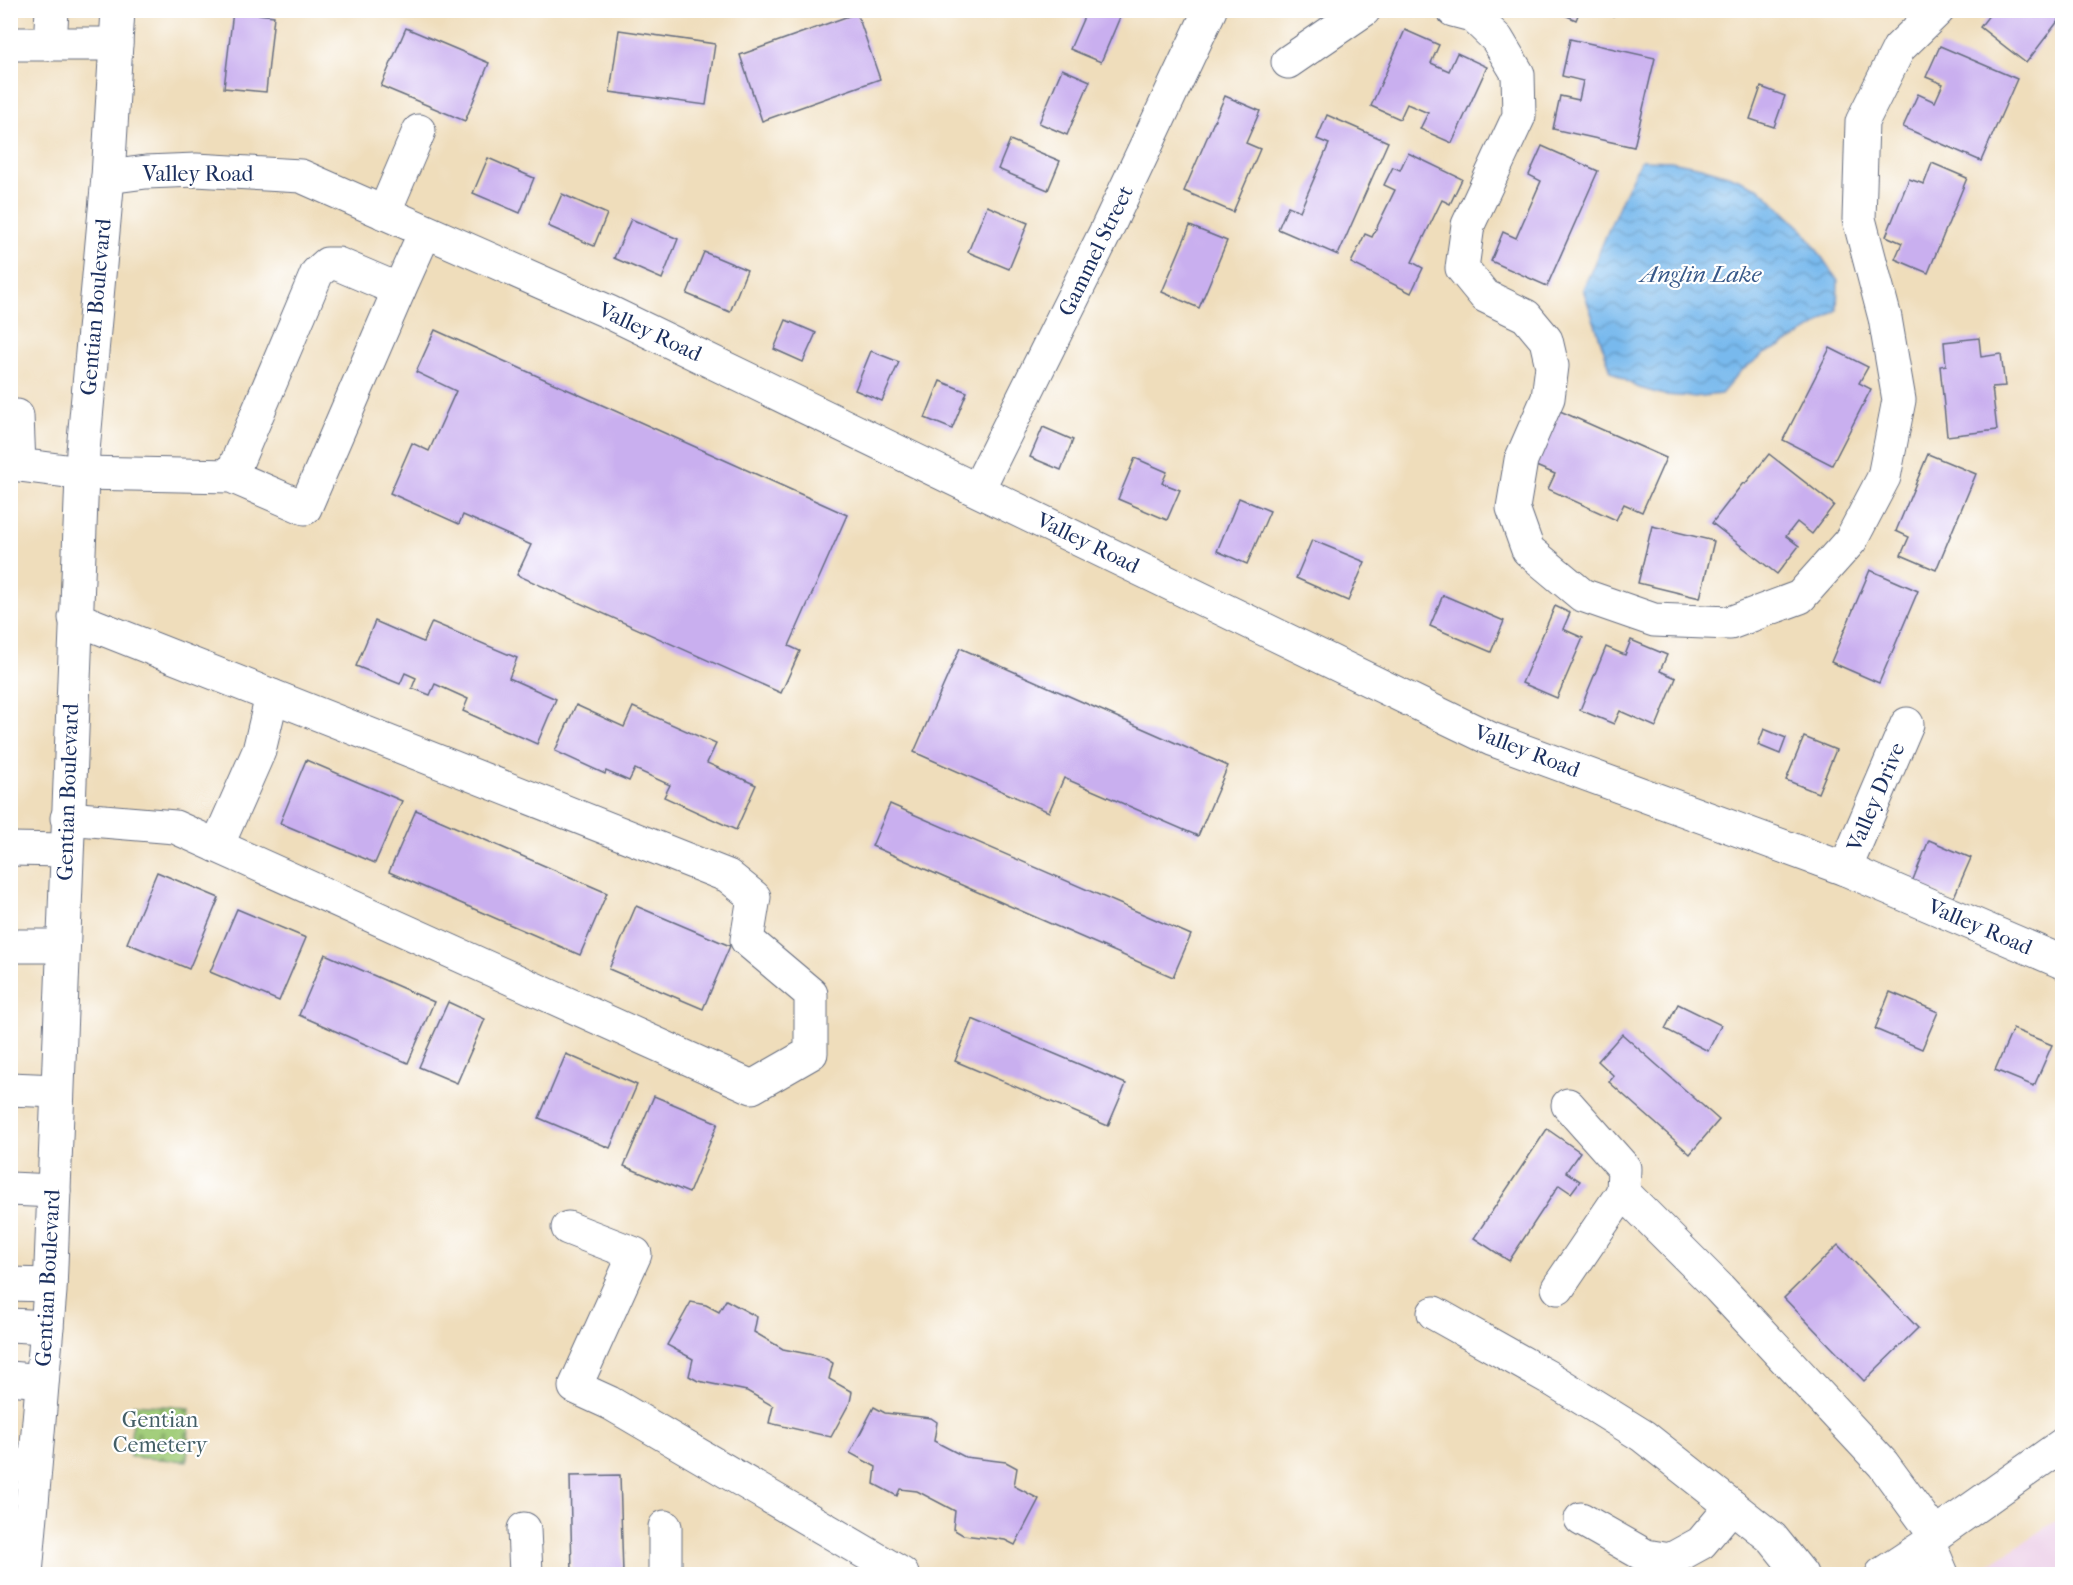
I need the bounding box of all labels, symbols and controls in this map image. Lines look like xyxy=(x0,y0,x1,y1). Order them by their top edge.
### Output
street label: Valley Road xyxy=(141,161,255,187)
street label: Gammel Street xyxy=(1053,181,1139,320)
street label: Gentian Boulevard xyxy=(75,216,117,397)
water label: Anglin Lake xyxy=(1638,260,1763,288)
street label: Valley Road xyxy=(593,296,707,368)
street label: Valley Road xyxy=(1031,507,1145,579)
street label: Gentian Boulevard xyxy=(52,702,84,881)
street label: Valley Road xyxy=(1470,719,1584,783)
street label: Valley Drive xyxy=(1841,738,1911,856)
street label: Valley Road xyxy=(1923,893,2037,961)
street label: Gentian Boulevard xyxy=(30,1188,66,1367)
park label: Gentian Cemetery xyxy=(113,1407,209,1458)

